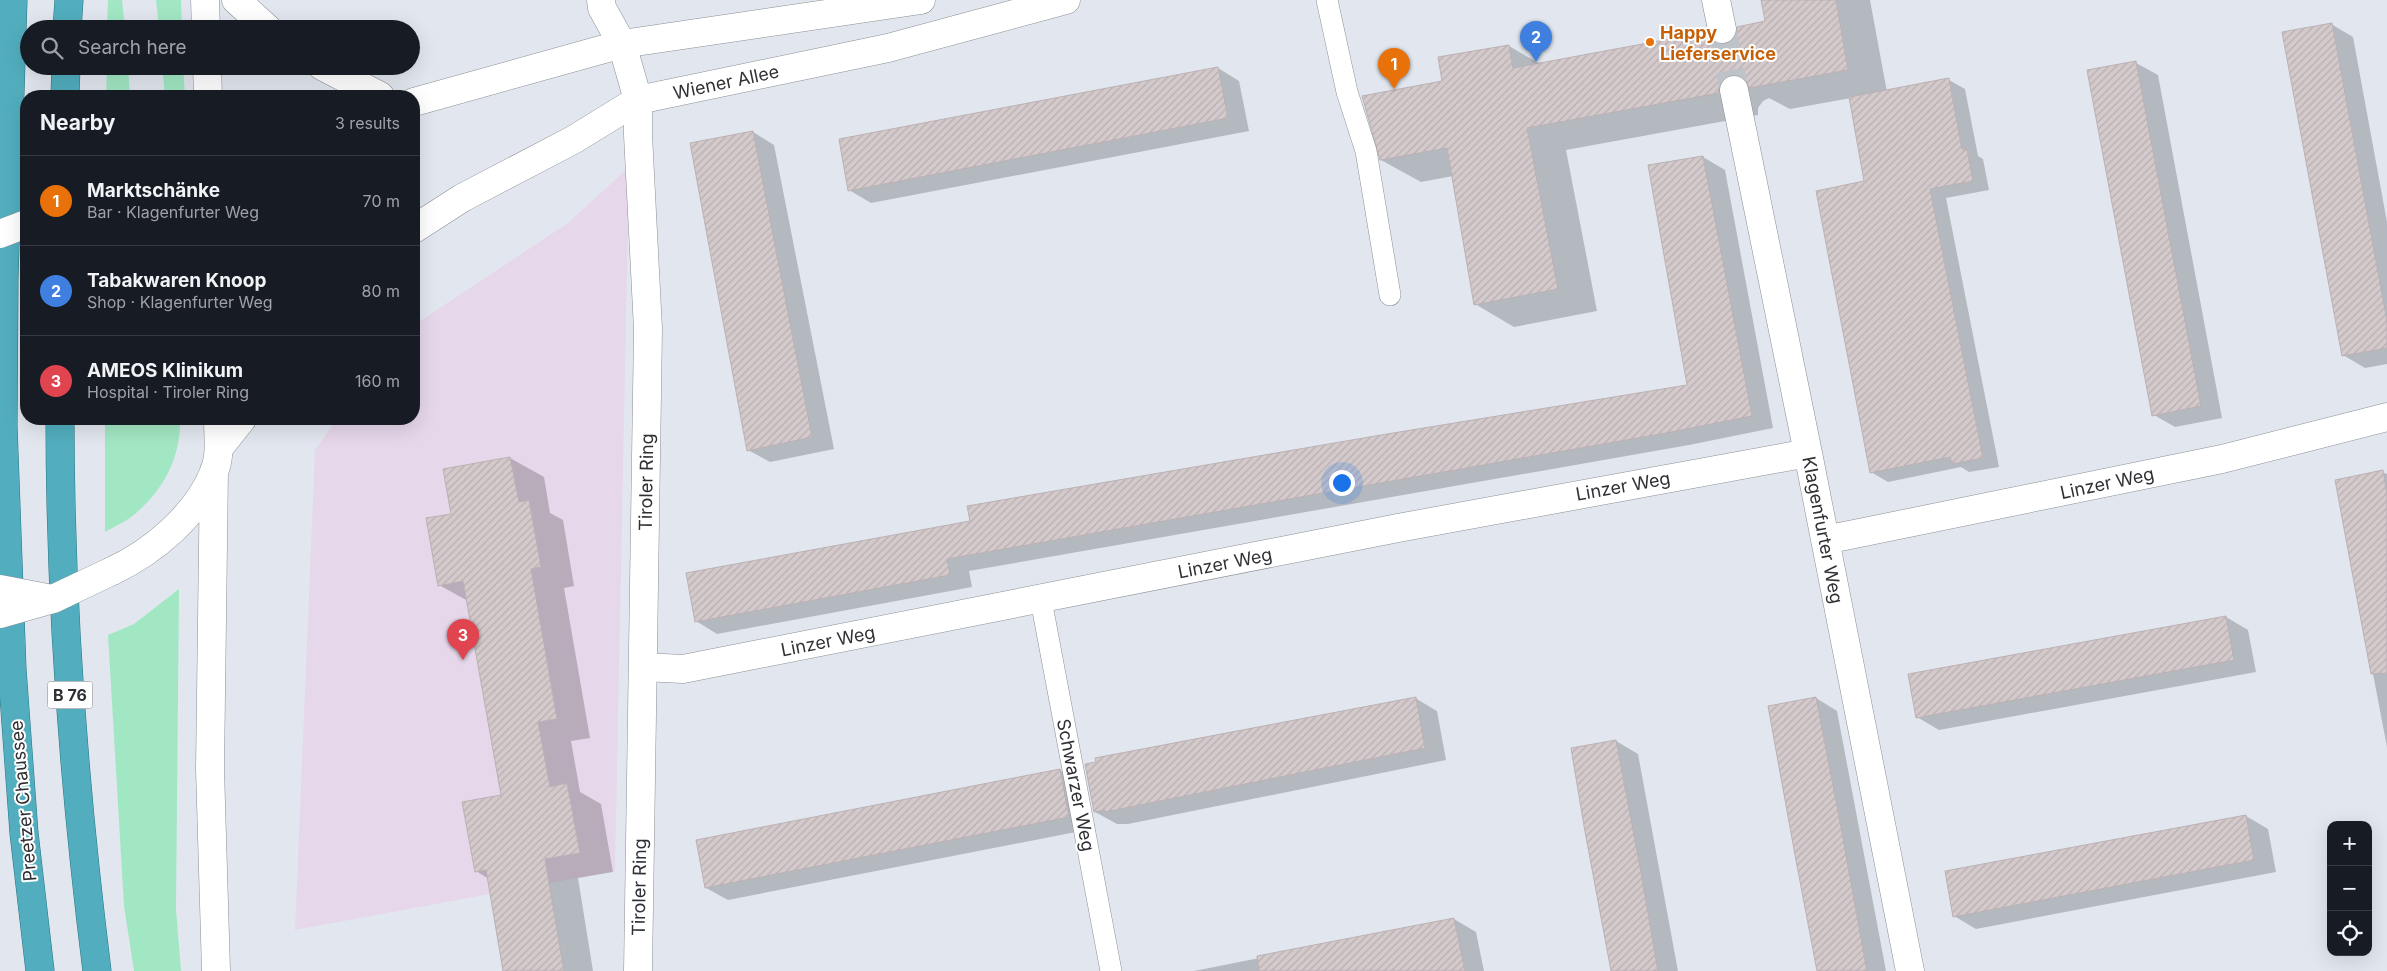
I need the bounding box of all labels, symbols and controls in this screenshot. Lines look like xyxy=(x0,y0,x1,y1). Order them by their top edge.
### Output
search box xyxy=(20,20,420,75)
pin: 2 xyxy=(1520,21,1552,62)
place label: Happy Lieferservice xyxy=(1660,22,1776,64)
icon: search xyxy=(38,34,66,62)
text: Search here xyxy=(78,36,187,59)
marker: Happy Lieferservice xyxy=(1644,36,1656,48)
pin: 1 xyxy=(1378,48,1410,89)
street label: Wiener Allee xyxy=(671,61,781,103)
text: Nearby xyxy=(40,110,115,135)
text: 3 results xyxy=(335,113,400,133)
text: Marktschänke xyxy=(87,179,220,202)
text: 1 xyxy=(53,191,59,211)
text: 70 m xyxy=(363,191,400,211)
text: Bar · Klagenfurter Weg xyxy=(87,202,259,222)
text: Tabakwaren Knoop xyxy=(87,269,266,292)
text: 2 xyxy=(51,281,61,301)
text: 80 m xyxy=(361,281,400,301)
text: Shop · Klagenfurter Weg xyxy=(87,292,273,312)
text: AMEOS Klinikum xyxy=(87,359,243,382)
text: 3 xyxy=(51,371,61,391)
text: 160 m xyxy=(355,371,400,391)
text: Hospital · Tiroler Ring xyxy=(87,382,249,402)
street label: Tiroler Ring xyxy=(635,433,657,531)
street label: Klagenfurter Weg xyxy=(1798,455,1848,605)
street label: Linzer Weg xyxy=(2058,463,2156,503)
street label: Linzer Weg xyxy=(1574,467,1672,505)
your location xyxy=(1329,470,1355,496)
street label: Linzer Weg xyxy=(1176,544,1274,582)
pin: 3 xyxy=(447,619,479,660)
street label: Linzer Weg xyxy=(779,622,877,660)
road number: B 76 xyxy=(48,682,92,708)
street label: Schwarzer Weg xyxy=(1053,717,1099,853)
street label: Preetzer Chaussee xyxy=(6,720,40,882)
map controls xyxy=(2327,821,2372,956)
button: + xyxy=(2327,821,2372,866)
street label: Tiroler Ring xyxy=(628,838,650,936)
button: − xyxy=(2327,866,2372,911)
button: locate xyxy=(2327,911,2372,956)

